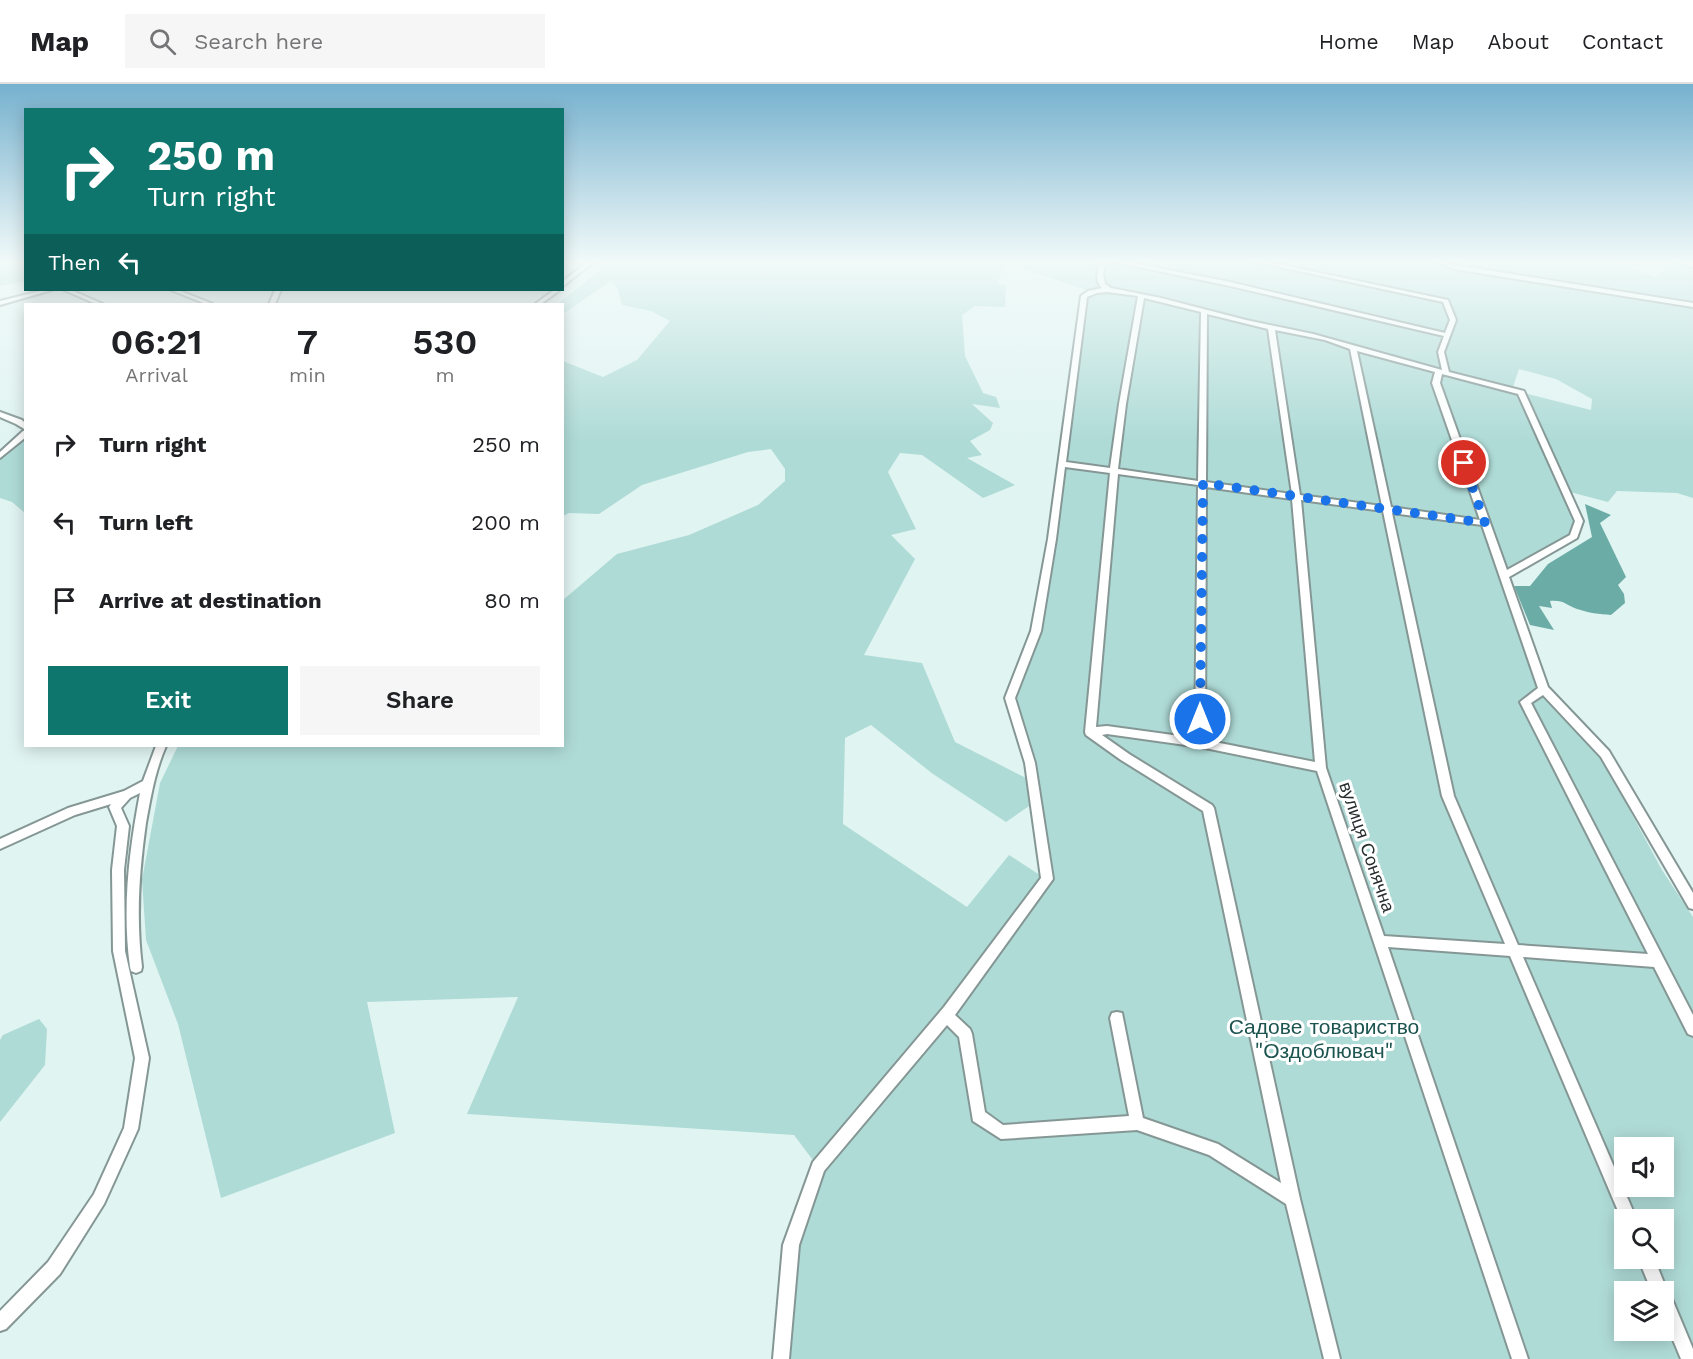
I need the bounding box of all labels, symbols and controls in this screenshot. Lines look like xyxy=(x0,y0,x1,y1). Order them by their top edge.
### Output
search box xyxy=(125,14,545,68)
text: Map xyxy=(30,25,89,58)
icon: search xyxy=(146,25,179,58)
text: Search here xyxy=(194,29,323,54)
text: Home xyxy=(1319,29,1379,54)
text: Map xyxy=(1412,29,1455,54)
text: About xyxy=(1488,29,1549,54)
text: Contact xyxy=(1582,29,1663,54)
text: 250 m xyxy=(147,131,275,180)
icon: right xyxy=(48,132,126,210)
text: Turn right xyxy=(147,181,276,213)
icon: left xyxy=(113,246,146,279)
text: Then xyxy=(48,250,101,275)
text: 06:21 xyxy=(111,321,203,363)
text: 7 xyxy=(297,321,318,363)
text: 530 xyxy=(412,321,477,363)
text: Arrival xyxy=(125,363,188,387)
text: min xyxy=(289,363,326,387)
text: m xyxy=(435,363,454,387)
icon: right xyxy=(48,428,81,461)
text: Turn right xyxy=(99,432,206,457)
text: 250 m xyxy=(472,432,540,457)
pin xyxy=(1438,437,1489,488)
icon: arrive xyxy=(1447,446,1480,479)
icon: left xyxy=(48,506,81,539)
text: Turn left xyxy=(99,510,193,535)
text: 200 m xyxy=(471,510,540,535)
icon: arrive xyxy=(48,584,81,617)
text: Arrive at destination xyxy=(99,588,322,613)
text: 80 m xyxy=(484,588,540,613)
button: Exit xyxy=(48,666,288,735)
button: Share xyxy=(300,666,540,735)
position arrow xyxy=(1168,687,1232,751)
street label: вулиця Сонячна xyxy=(1335,779,1400,916)
park label: Садове товариство "Оздоблювач" xyxy=(1229,1014,1419,1063)
map controls xyxy=(1614,1137,1674,1341)
button: sound xyxy=(1614,1137,1674,1197)
button: search xyxy=(1614,1209,1674,1269)
button: layers xyxy=(1614,1281,1674,1341)

